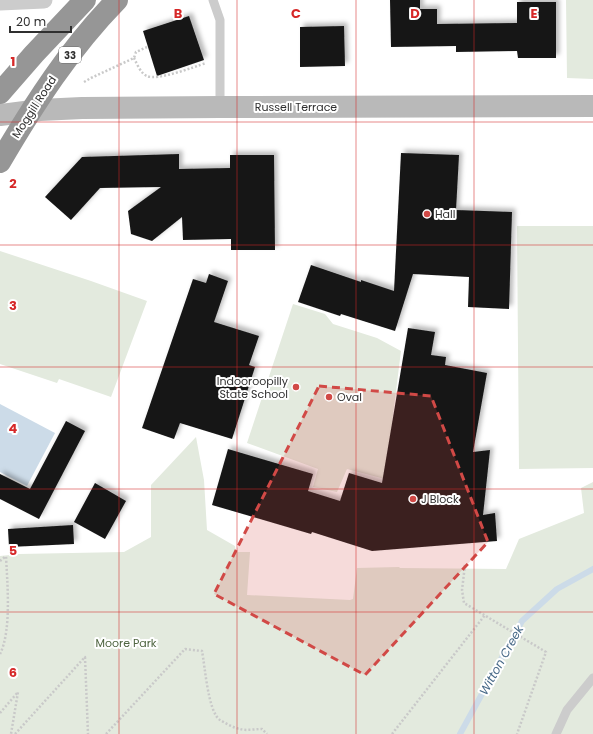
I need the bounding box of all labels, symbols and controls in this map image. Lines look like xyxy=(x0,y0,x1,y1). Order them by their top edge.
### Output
text: B xyxy=(174,4,183,23)
text: C xyxy=(291,4,301,23)
text: D xyxy=(410,4,420,23)
text: E xyxy=(530,4,538,23)
scale bar xyxy=(10,8,71,34)
text: 20 m xyxy=(16,13,46,30)
road number: 33 xyxy=(59,47,81,63)
text: 1 xyxy=(11,52,15,71)
street label: Moggill Road xyxy=(8,73,60,141)
street label: Russell Terrace xyxy=(255,99,337,115)
text: 2 xyxy=(9,174,17,193)
place label: Hall xyxy=(435,206,455,222)
marker: Hall xyxy=(422,209,432,219)
text: 3 xyxy=(9,296,17,315)
place label: Indooroopilly State School xyxy=(217,373,289,402)
marker: Indooroopilly State School xyxy=(291,382,301,392)
place label: Oval xyxy=(337,389,362,405)
marker: Oval xyxy=(324,392,334,402)
text: 4 xyxy=(9,419,18,438)
place label: J Block xyxy=(421,491,459,507)
marker: J Block xyxy=(408,494,418,504)
text: 5 xyxy=(9,541,17,560)
water label: Witton Creek xyxy=(475,621,528,698)
park label: Moore Park xyxy=(96,635,157,651)
text: 6 xyxy=(9,663,17,682)

